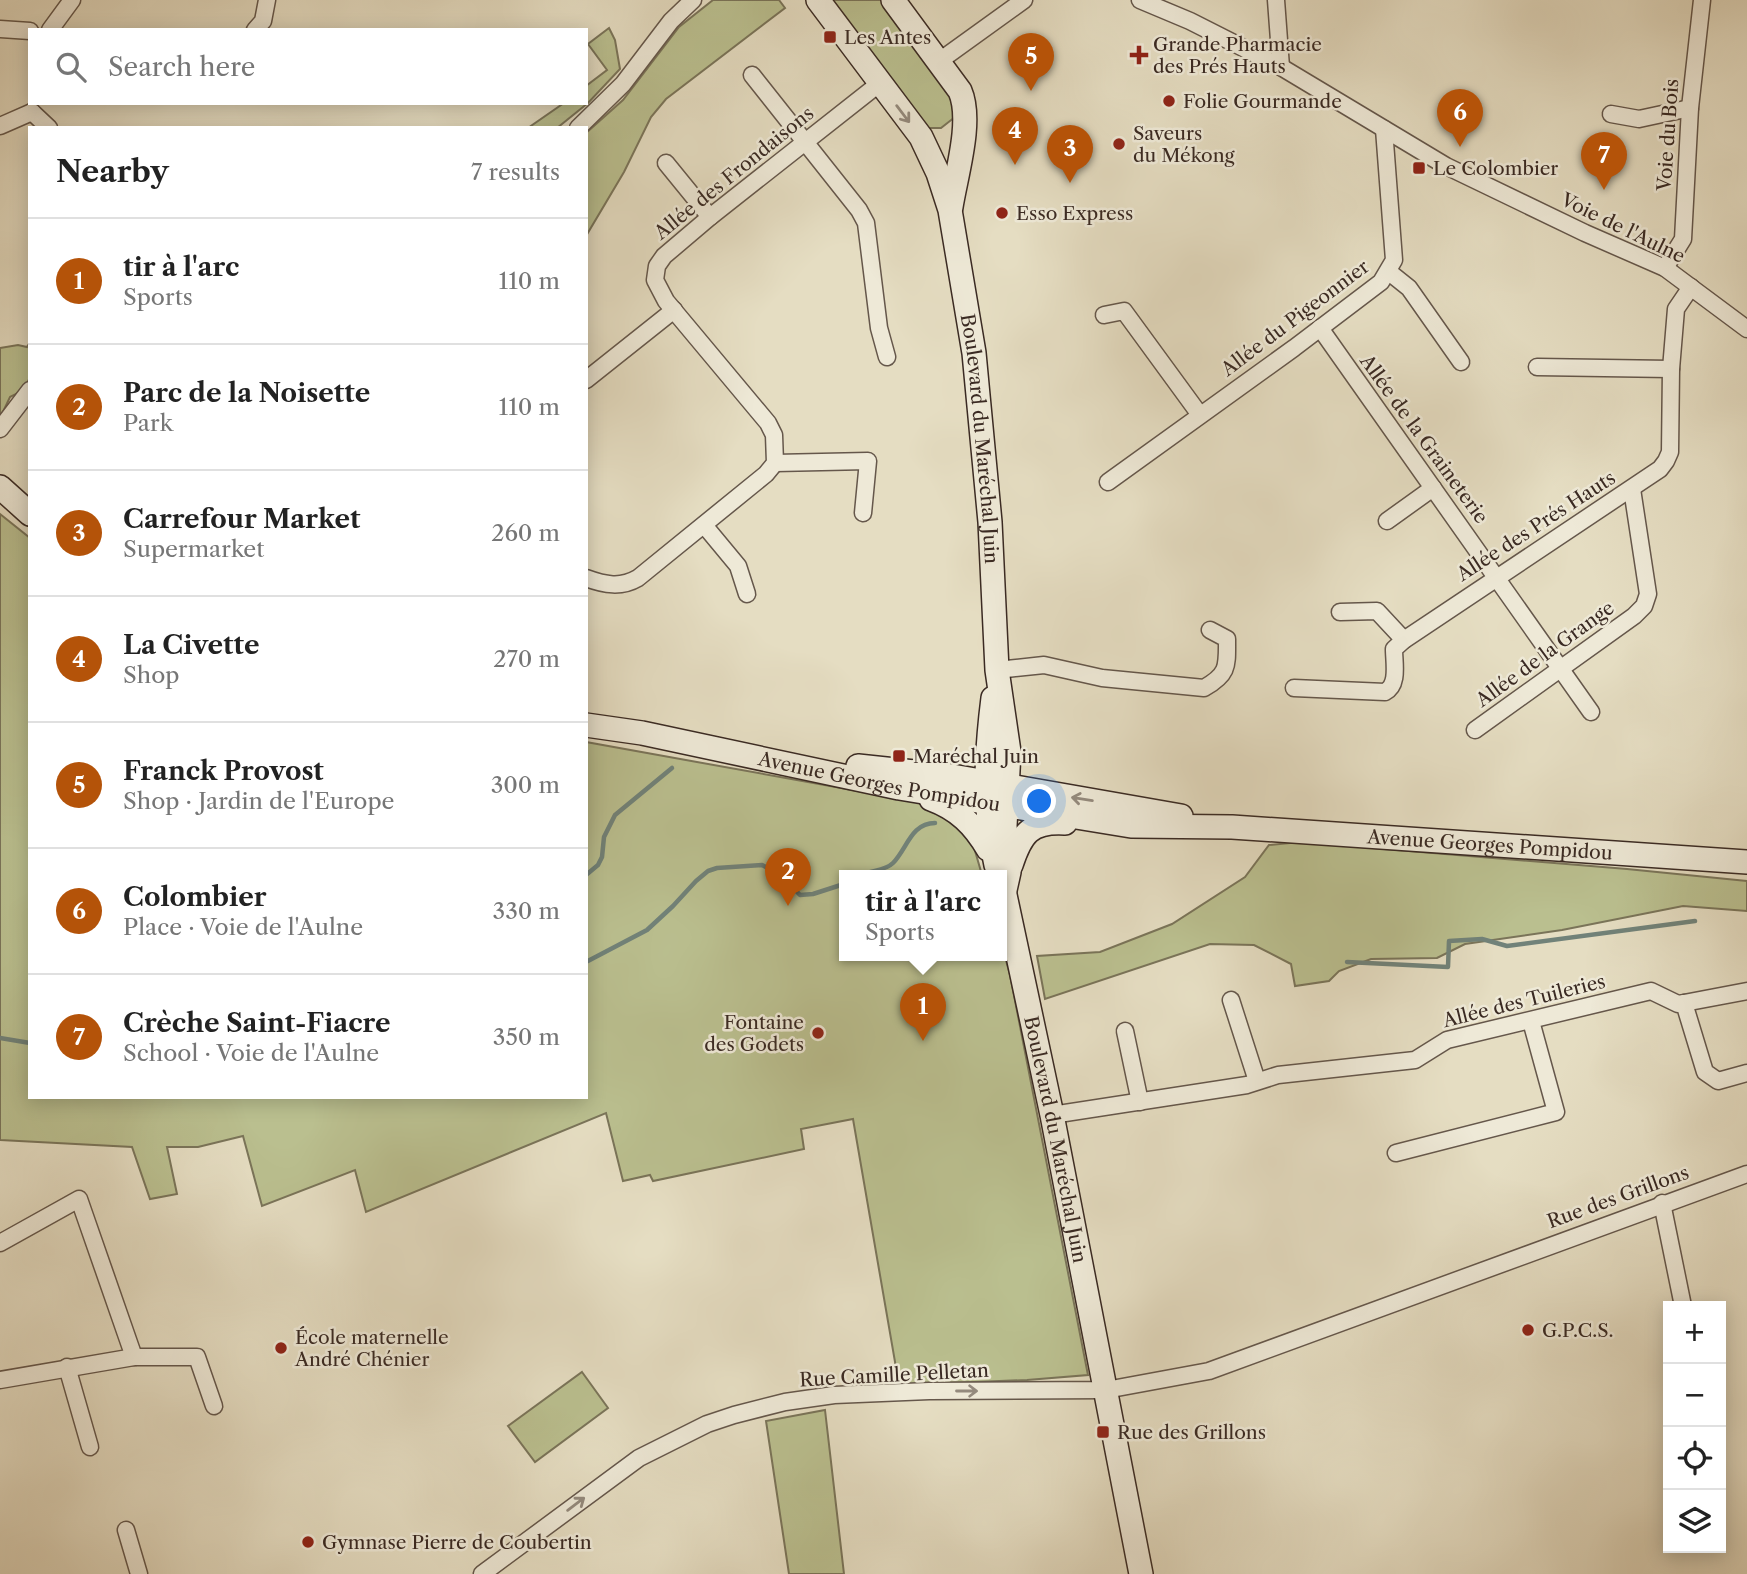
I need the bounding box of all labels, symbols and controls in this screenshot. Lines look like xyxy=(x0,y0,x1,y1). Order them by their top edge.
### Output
place label: Les Antes xyxy=(844,26,931,49)
search box xyxy=(28,28,588,105)
marker: Les Antes xyxy=(822,29,838,45)
pin: 5 xyxy=(1008,33,1054,91)
place label: Grande Pharmacie des Prés Hauts xyxy=(1153,33,1322,78)
marker: Grande Pharmacie des Prés Hauts xyxy=(1131,47,1147,63)
icon: search xyxy=(52,48,90,86)
text: Search here xyxy=(108,51,255,83)
street label: Voie du Bois xyxy=(1653,78,1683,193)
pin: 6 xyxy=(1437,89,1483,147)
place label: Folie Gourmande xyxy=(1183,90,1342,113)
marker: Folie Gourmande xyxy=(1161,93,1177,109)
street label: Allée des Frondaisons xyxy=(649,102,818,245)
one-way arrow xyxy=(895,104,910,122)
pin: 4 xyxy=(992,107,1038,165)
place label: Saveurs du Mékong xyxy=(1133,122,1236,167)
pin: 3 xyxy=(1047,125,1093,183)
pin: 7 xyxy=(1581,132,1627,190)
marker: Saveurs du Mékong xyxy=(1111,136,1127,152)
text: Nearby xyxy=(56,153,169,190)
place label: Le Colombier xyxy=(1433,157,1558,180)
text: 7 results xyxy=(471,158,560,186)
marker: Le Colombier xyxy=(1411,160,1427,176)
street label: Voie de l'Aulne xyxy=(1557,188,1689,268)
place label: Esso Express xyxy=(1016,202,1133,225)
marker: Esso Express xyxy=(994,205,1010,221)
text: tir à l'arc xyxy=(123,251,239,283)
street label: Allée du Pigeonnier xyxy=(1216,255,1373,382)
text: 1 xyxy=(74,267,84,295)
text: 110 m xyxy=(499,267,560,295)
text: Sports xyxy=(123,283,193,311)
street label: Boulevard du Maréchal Juin xyxy=(956,312,1003,564)
street label: Allée de la Graineterie xyxy=(1354,349,1493,528)
text: Parc de la Noisette xyxy=(123,377,370,409)
text: 2 xyxy=(72,393,86,421)
text: 110 m xyxy=(499,393,560,421)
text: Park xyxy=(123,409,173,437)
street label: Allée des Prés Hauts xyxy=(1452,466,1620,586)
text: Carrefour Market xyxy=(123,503,360,535)
text: 3 xyxy=(73,519,86,547)
text: 260 m xyxy=(491,519,560,547)
text: Supermarket xyxy=(123,535,264,563)
street label: Allée de la Grange xyxy=(1471,596,1619,712)
text: La Civette xyxy=(123,629,260,661)
text: 4 xyxy=(72,645,86,673)
text: 270 m xyxy=(493,645,560,673)
text: Shop xyxy=(123,661,179,689)
place label: Maréchal Juin xyxy=(913,745,1039,768)
street label: Avenue Georges Pompidou xyxy=(755,747,1002,816)
marker: Maréchal Juin xyxy=(891,748,907,764)
text: Franck Provost xyxy=(123,755,324,787)
text: 5 xyxy=(73,771,85,799)
text: 300 m xyxy=(491,771,560,799)
your location xyxy=(1022,784,1056,818)
text: Shop · Jardin de l'Europe xyxy=(123,787,394,815)
one-way arrow xyxy=(1071,792,1094,805)
street label: Avenue Georges Pompidou xyxy=(1365,825,1614,864)
pin: 2 xyxy=(765,848,811,906)
popup xyxy=(839,870,1007,961)
text: Colombier xyxy=(123,881,267,913)
text: tir à l'arc xyxy=(865,886,981,918)
text: 6 xyxy=(72,897,86,925)
text: 330 m xyxy=(493,897,560,925)
text: Place · Voie de l'Aulne xyxy=(123,913,363,941)
text: Sports xyxy=(865,918,935,946)
street label: Allée des Tuileries xyxy=(1439,970,1608,1033)
pin: 1 xyxy=(900,983,946,1041)
text: Crèche Saint-Fiacre xyxy=(123,1007,391,1039)
place label: Fontaine des Godets xyxy=(704,1011,804,1056)
street label: Boulevard du Maréchal Juin xyxy=(1020,1014,1092,1265)
text: 7 xyxy=(73,1023,85,1051)
text: 350 m xyxy=(493,1023,560,1051)
marker: Fontaine des Godets xyxy=(810,1025,826,1041)
text: School · Voie de l'Aulne xyxy=(123,1039,379,1067)
street label: Rue des Grillons xyxy=(1544,1161,1692,1233)
map controls xyxy=(1663,1301,1726,1553)
button: + xyxy=(1663,1301,1726,1364)
place label: G.P.C.S. xyxy=(1542,1319,1614,1342)
marker: G.P.C.S. xyxy=(1520,1322,1536,1338)
place label: École maternelle André Chénier xyxy=(294,1326,449,1371)
marker: École maternelle André Chénier xyxy=(273,1340,289,1356)
street label: Rue Camille Pelletan xyxy=(799,1359,989,1391)
button: − xyxy=(1663,1364,1726,1427)
one-way arrow xyxy=(955,1384,978,1398)
place label: Rue des Grillons xyxy=(1117,1421,1266,1444)
marker: Rue des Grillons xyxy=(1095,1424,1111,1440)
button: locate xyxy=(1663,1427,1726,1490)
button: layers xyxy=(1663,1490,1726,1553)
one-way arrow xyxy=(567,1497,585,1512)
place label: Gymnase Pierre de Coubertin xyxy=(322,1531,592,1554)
marker: Gymnase Pierre de Coubertin xyxy=(300,1534,316,1550)

